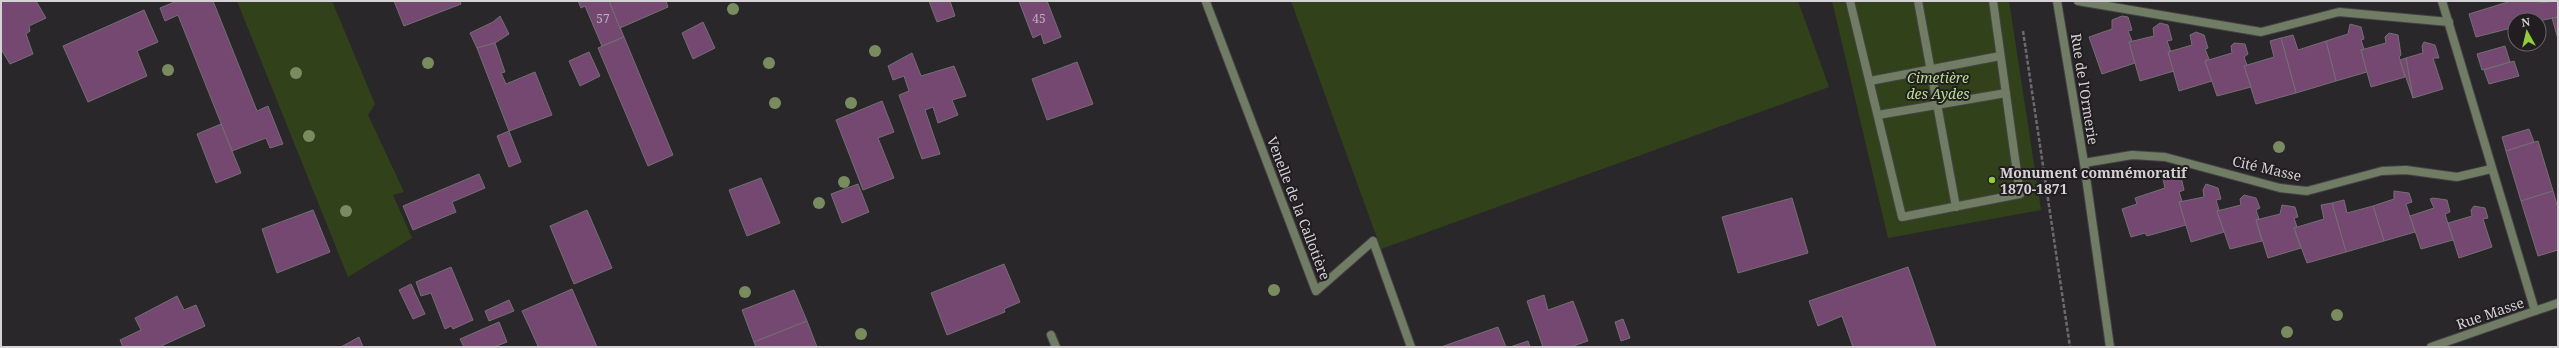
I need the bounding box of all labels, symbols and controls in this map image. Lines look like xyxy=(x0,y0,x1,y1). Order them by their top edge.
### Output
house number: 57 xyxy=(596,10,610,27)
house number: 45 xyxy=(1032,10,1046,27)
north arrow xyxy=(2507,12,2547,52)
text: N xyxy=(2520,14,2531,30)
street label: Rue de l'Ormerie xyxy=(2067,32,2103,146)
park label: Cimetière des Aydes xyxy=(1906,68,1970,103)
street label: Venelle de la Callotière xyxy=(1263,134,1335,282)
street label: Cité Masse xyxy=(2231,151,2303,185)
place label: Monument commémoratif 1870-1871 xyxy=(2000,163,2188,198)
marker: Monument commémoratif 1870-1871 xyxy=(1987,175,1997,185)
street label: Rue Masse xyxy=(2454,293,2526,333)

